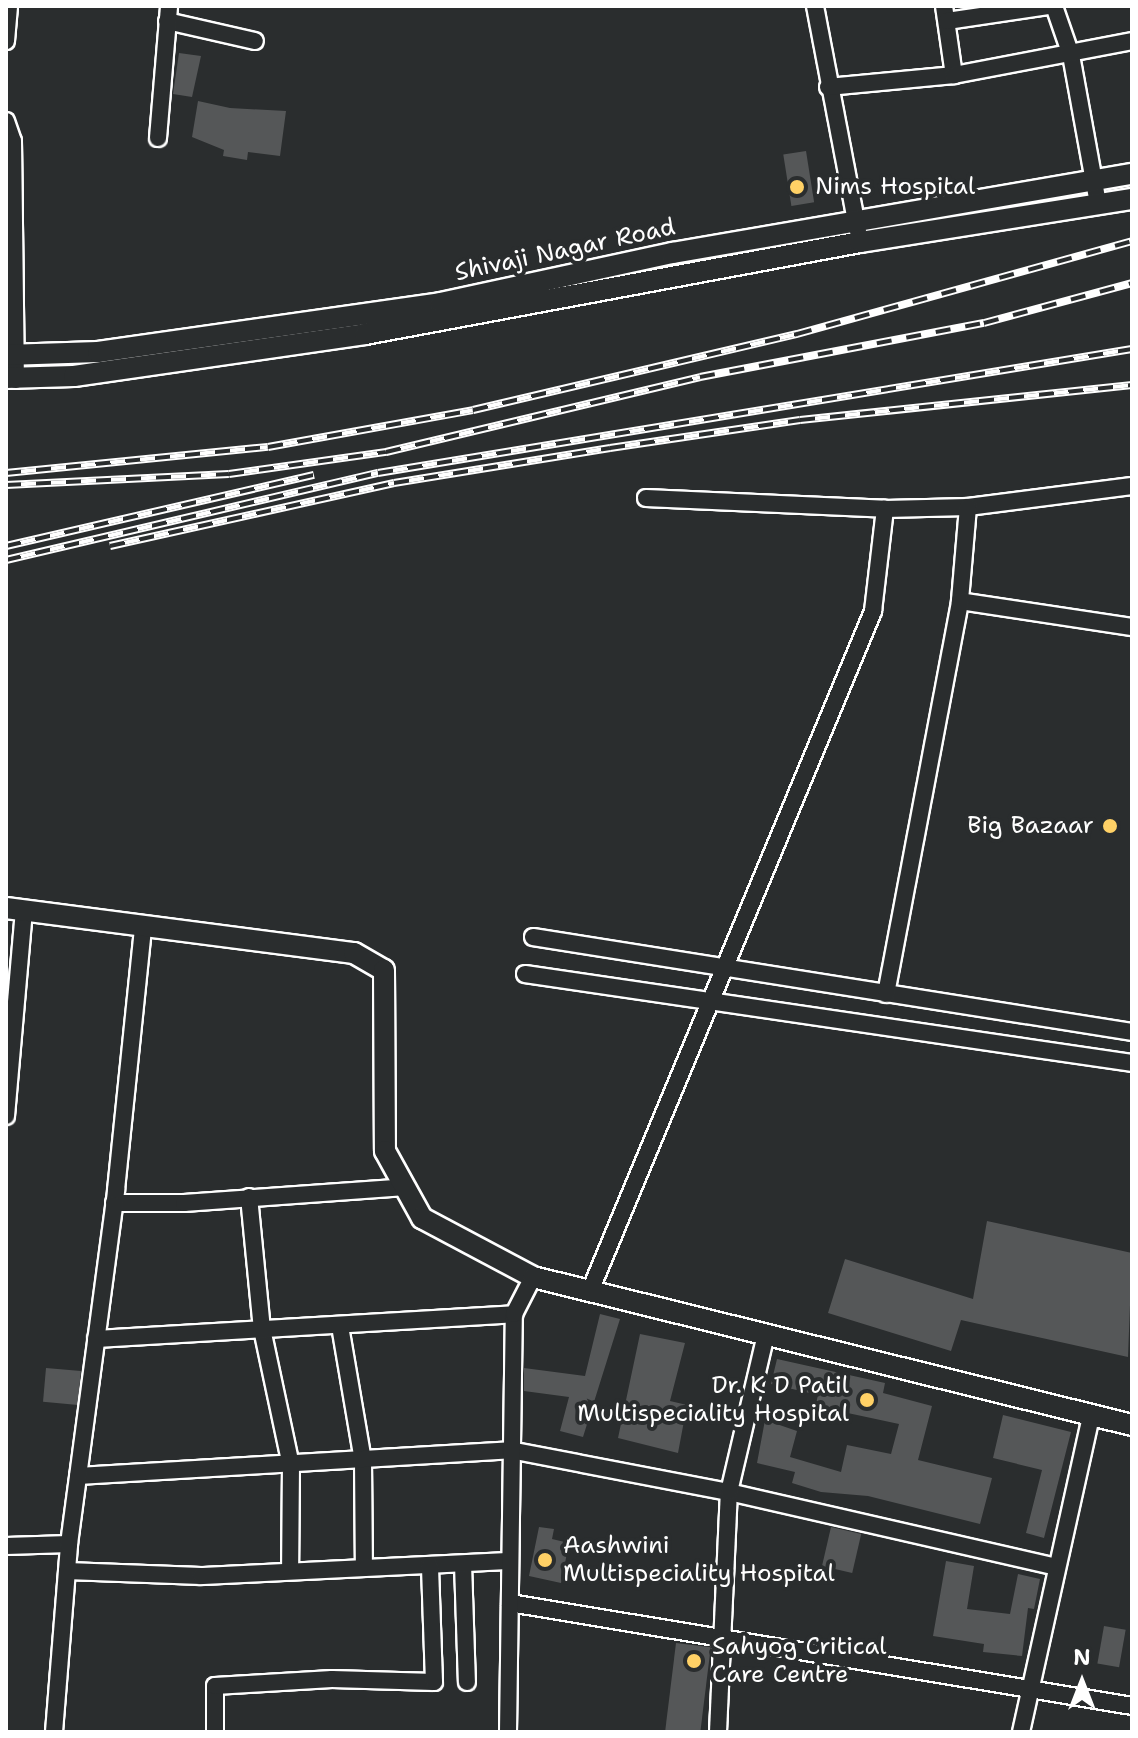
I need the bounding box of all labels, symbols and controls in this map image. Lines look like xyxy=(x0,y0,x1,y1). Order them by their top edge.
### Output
place label: Nims Hospital xyxy=(815,173,975,201)
marker: Nims Hospital xyxy=(786,176,808,198)
street label: Shivaji Nagar Road xyxy=(452,213,678,287)
place label: Big Bazaar xyxy=(967,812,1094,840)
marker: Big Bazaar xyxy=(1101,817,1119,835)
place label: Dr. K D Patil Multispeciality Hospital xyxy=(577,1372,849,1428)
marker: Dr. K D Patil Multispeciality Hospital xyxy=(856,1389,878,1411)
place label: Aashwini Multispeciality Hospital xyxy=(563,1532,835,1588)
marker: Aashwini Multispeciality Hospital xyxy=(534,1549,556,1571)
place label: Sahyog Critical Care Centre xyxy=(712,1633,887,1689)
north arrow xyxy=(1042,1642,1122,1722)
text: N xyxy=(1073,1643,1091,1672)
marker: Sahyog Critical Care Centre xyxy=(683,1650,705,1672)

